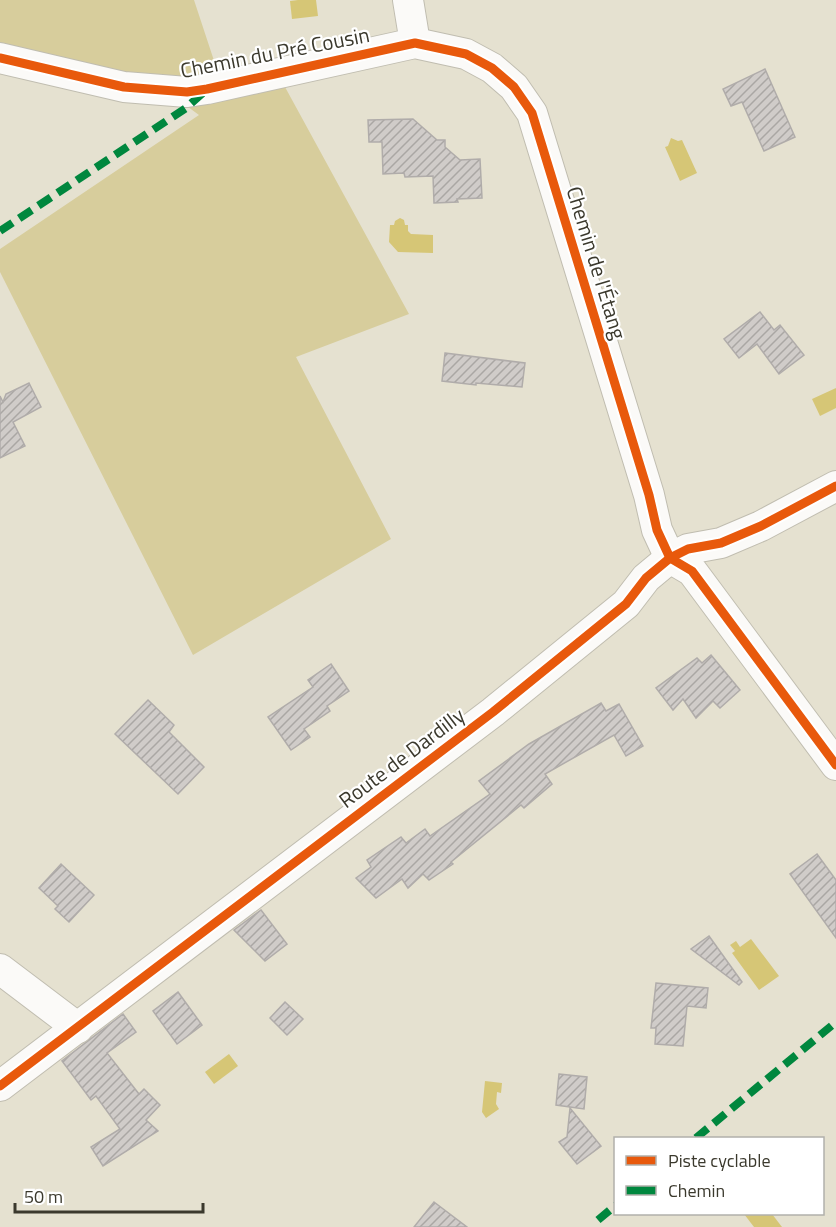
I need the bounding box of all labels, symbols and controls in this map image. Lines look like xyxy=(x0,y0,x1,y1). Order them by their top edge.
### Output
street label: Chemin du Pré Cousin xyxy=(177,18,372,86)
street label: Chemin de l'Étang xyxy=(559,182,635,343)
street label: Route de Dardilly xyxy=(332,699,471,815)
legend xyxy=(614,1137,824,1215)
text: Piste cyclable xyxy=(668,1147,770,1174)
scale bar xyxy=(15,1176,202,1214)
text: Chemin xyxy=(668,1177,725,1204)
text: 50 m xyxy=(24,1183,63,1210)

